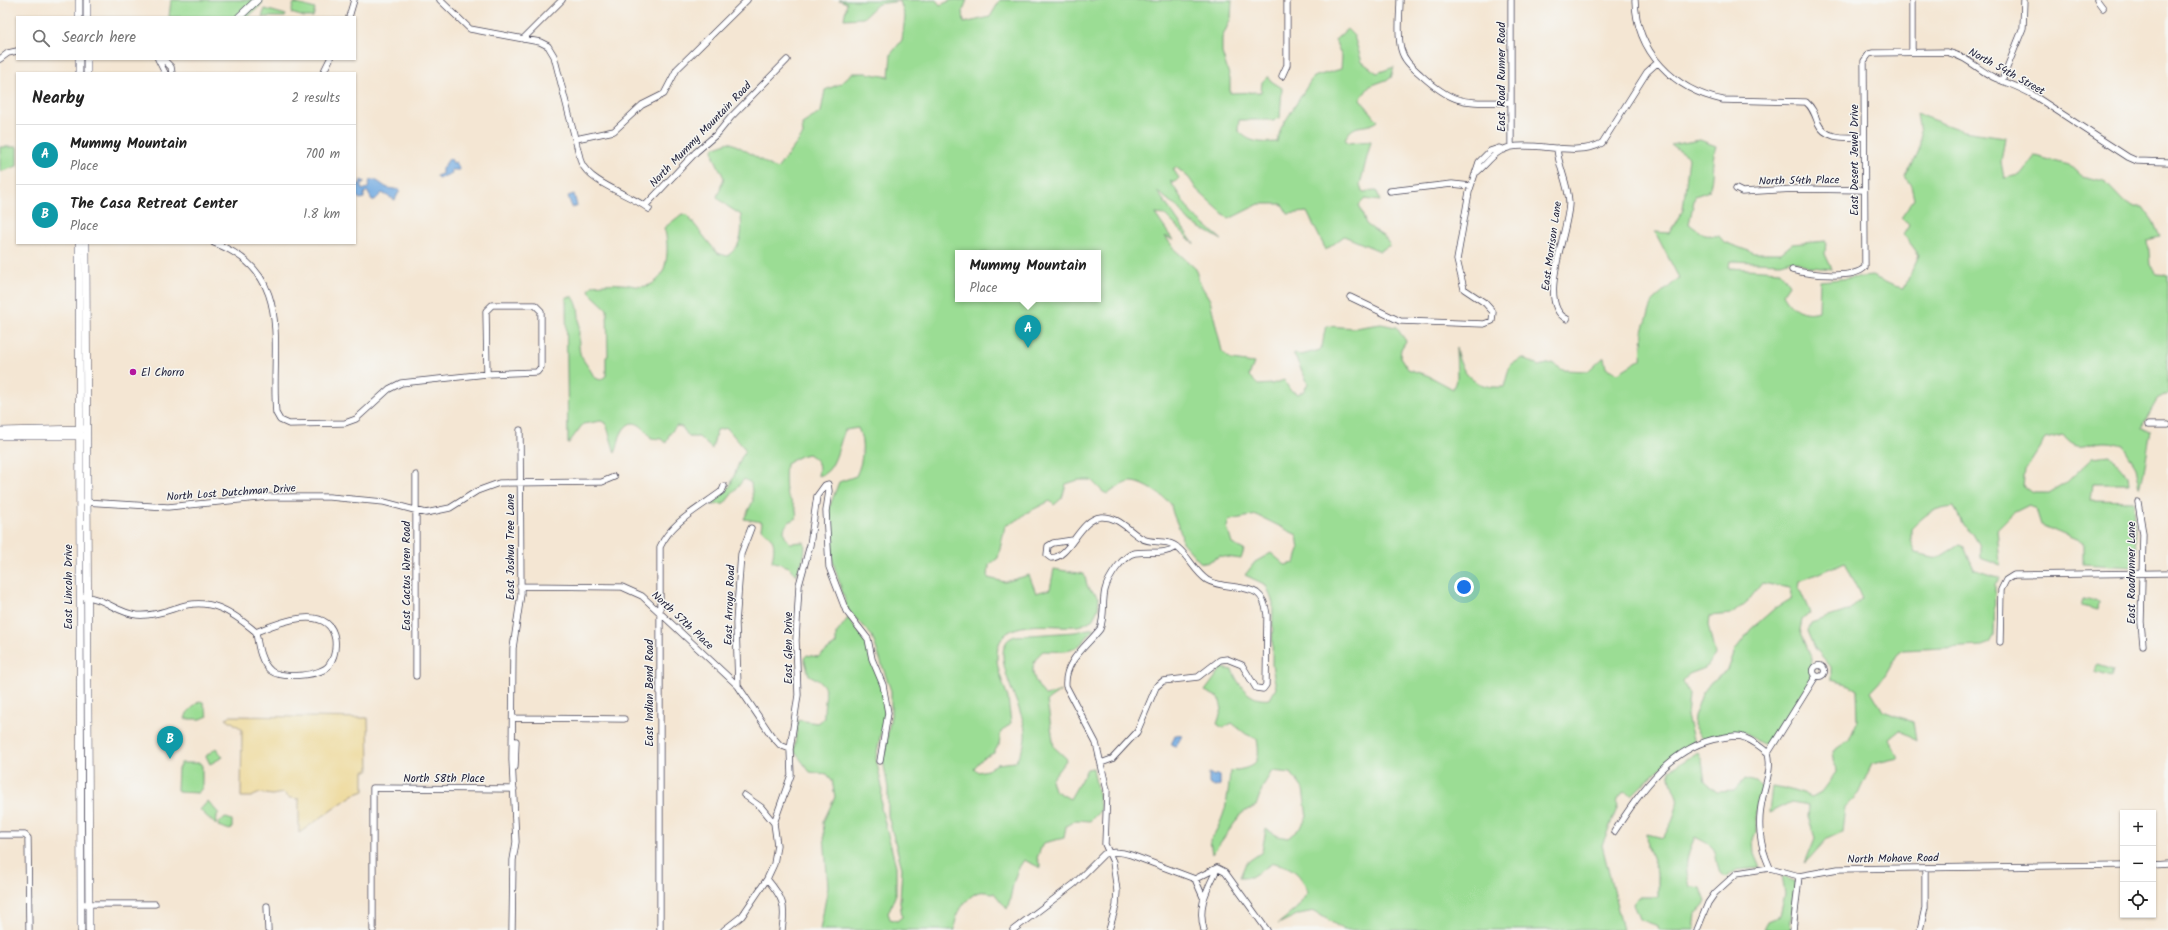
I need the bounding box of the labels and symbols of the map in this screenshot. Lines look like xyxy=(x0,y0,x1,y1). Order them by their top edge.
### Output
street label: East Road Runner Road xyxy=(1493,22,1511,132)
street label: North 54th Street xyxy=(1965,43,2049,101)
street label: North Mummy Mountain Road xyxy=(645,77,756,192)
street label: East Desert Jewel Drive xyxy=(1846,104,1864,216)
street label: North 54th Place xyxy=(1758,171,1840,191)
street label: East Morrison Lane xyxy=(1537,200,1567,292)
pin: A xyxy=(1015,315,1041,348)
place label: El Chorro xyxy=(141,364,184,382)
marker: El Chorro xyxy=(128,367,138,377)
street label: North Lost Dutchman Drive xyxy=(166,479,296,506)
street label: East Joshua Tree Lane xyxy=(502,494,520,600)
street label: East Cactus Wren Road xyxy=(398,521,416,631)
street label: East Roadrunner Lane xyxy=(2123,522,2141,624)
street label: East Lincoln Drive xyxy=(60,544,78,630)
street label: East Arroyo Road xyxy=(720,564,740,646)
your location xyxy=(1454,577,1474,597)
street label: North 57th Place xyxy=(647,587,718,655)
street label: East Glen Drive xyxy=(780,612,798,684)
street label: East Indian Bend Road xyxy=(641,639,659,747)
pin: B xyxy=(157,726,183,759)
street label: North 58th Place xyxy=(403,770,485,788)
street label: North Mohave Road xyxy=(1847,849,1939,869)

